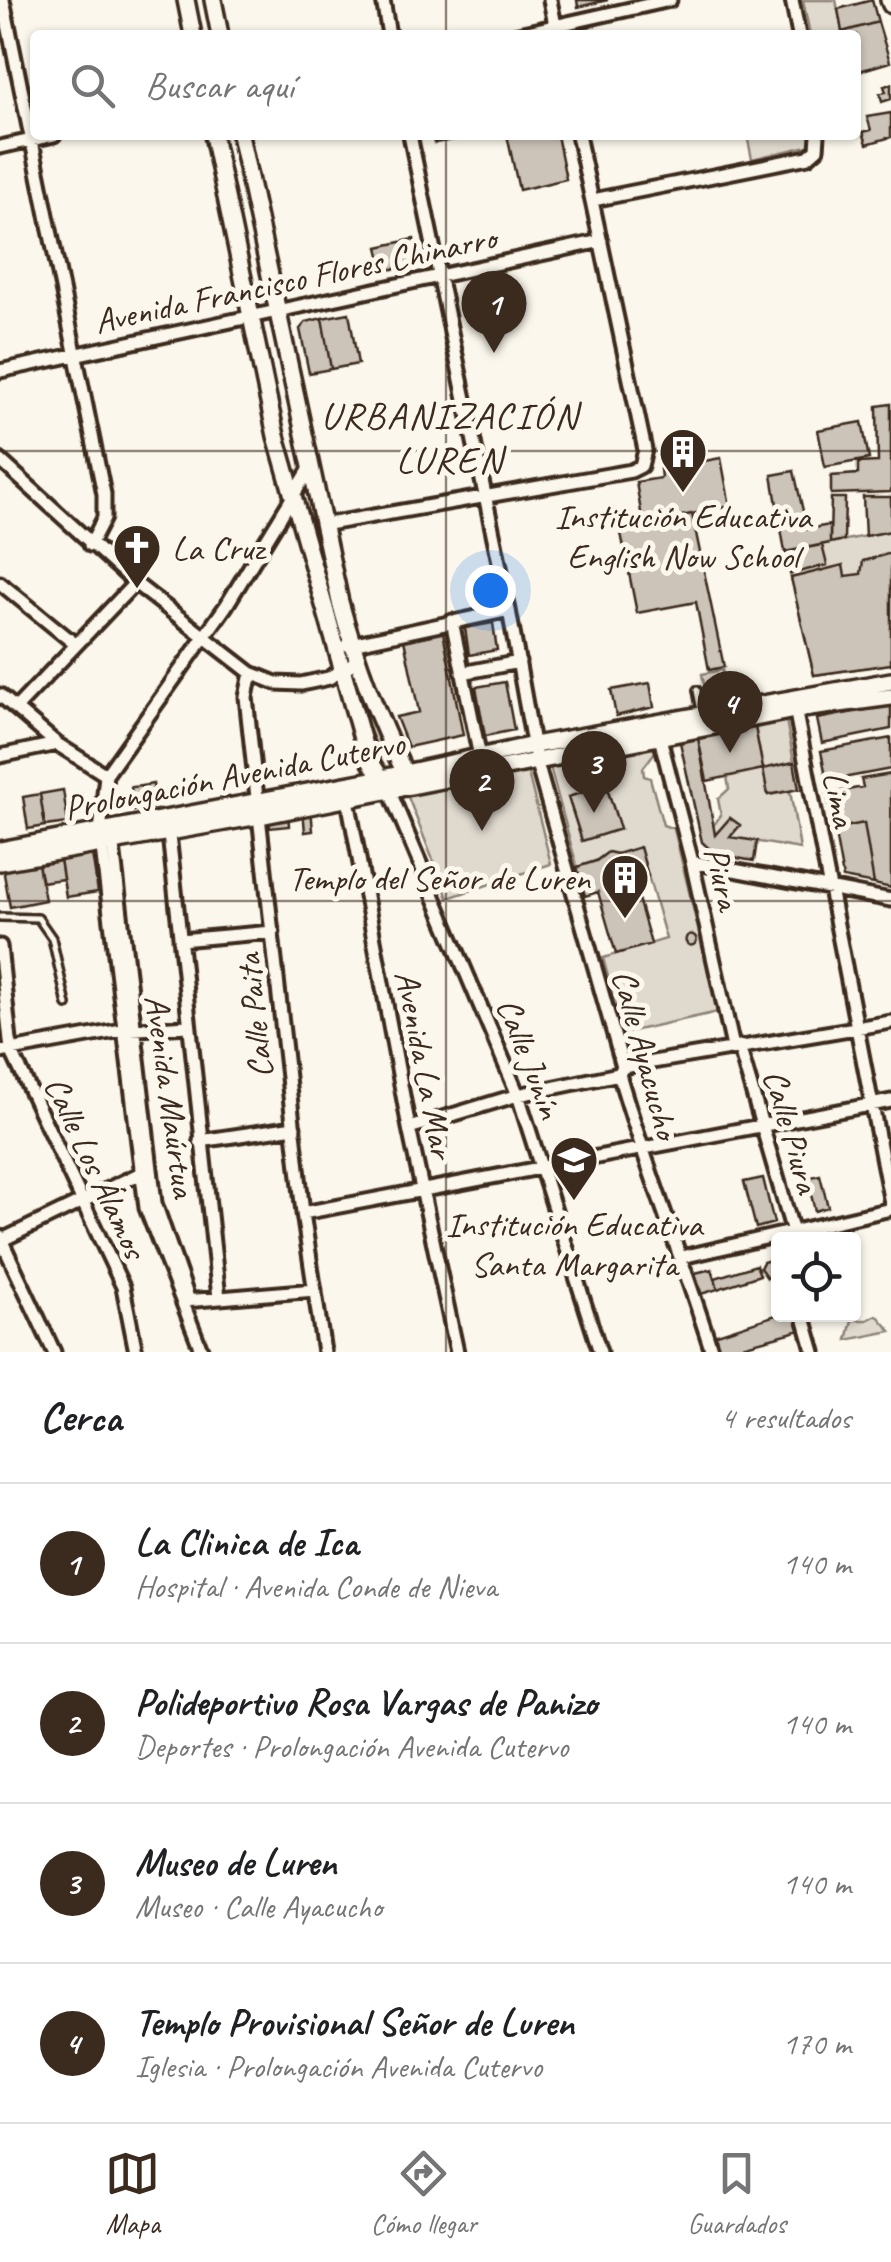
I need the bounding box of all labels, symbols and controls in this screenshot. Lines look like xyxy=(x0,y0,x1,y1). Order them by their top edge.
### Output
search box xyxy=(30,30,861,140)
icon: search xyxy=(65,58,120,113)
text: Buscar aquí xyxy=(145,62,294,109)
street label: Avenida Francisco Flores Chinarro xyxy=(90,214,503,344)
pin: 1 xyxy=(462,270,526,353)
district label: URBANIZACIÓN LUREN xyxy=(321,392,582,483)
building icon: Institución Educativa English Now School xyxy=(657,426,709,494)
place label: Institución Educativa English Now School xyxy=(555,494,814,579)
church icon: La Cruz xyxy=(111,522,163,590)
place label: La Cruz xyxy=(172,526,267,571)
your location xyxy=(465,565,516,616)
pin: 4 xyxy=(698,670,762,753)
street label: Prolongación Avenida Cutervo xyxy=(60,720,410,831)
pin: 3 xyxy=(562,730,626,813)
pin: 2 xyxy=(450,748,514,831)
street label: Lima xyxy=(812,768,867,833)
street label: Piura xyxy=(693,842,752,916)
building icon: Templo del Señor de Luren xyxy=(599,852,651,920)
place label: Templo del Señor de Luren xyxy=(289,856,591,901)
street label: Calle Paita xyxy=(225,950,283,1080)
street label: Calle Ayacucho xyxy=(601,965,691,1147)
street label: Avenida La Mar xyxy=(384,967,465,1165)
street label: Avenida Maúrtua xyxy=(134,992,207,1202)
street label: Calle Junín xyxy=(486,992,573,1126)
street label: Calle Piura xyxy=(753,1064,831,1200)
street label: Calle Los Álamos xyxy=(34,1069,159,1268)
school or university icon: Institución Educativa Santa Margarita xyxy=(548,1134,600,1202)
place label: Institución Educativa Santa Margarita xyxy=(446,1202,705,1287)
map controls xyxy=(771,1232,861,1322)
button: locate xyxy=(771,1232,861,1322)
text: Cerca xyxy=(40,1391,122,1444)
text: 4 resultados xyxy=(720,1397,851,1438)
text: La Clinica de Ica xyxy=(135,1519,358,1566)
text: 1 xyxy=(65,1543,80,1584)
text: 140 m xyxy=(782,1543,851,1584)
text: Hospital · Avenida Conde de Nieva xyxy=(135,1566,497,1607)
text: Polideportivo Rosa Vargas de Panizo xyxy=(135,1679,597,1726)
text: 2 xyxy=(65,1703,80,1744)
text: 140 m xyxy=(782,1703,851,1744)
text: Deportes · Prolongación Avenida Cutervo xyxy=(135,1726,568,1767)
text: Museo de Luren xyxy=(135,1839,337,1886)
text: 3 xyxy=(65,1863,80,1904)
text: 140 m xyxy=(782,1863,851,1904)
text: Museo · Calle Ayacucho xyxy=(135,1886,382,1927)
text: Templo Provisional Señor de Luren xyxy=(135,1999,574,2046)
text: 4 xyxy=(65,2023,80,2064)
text: 170 m xyxy=(782,2023,851,2064)
text: Iglesia · Prolongación Avenida Cutervo xyxy=(135,2046,542,2087)
tab: Mapa xyxy=(105,2146,160,2241)
tab: Cómo llegar xyxy=(371,2146,477,2241)
tab: Guardados xyxy=(687,2146,786,2241)

